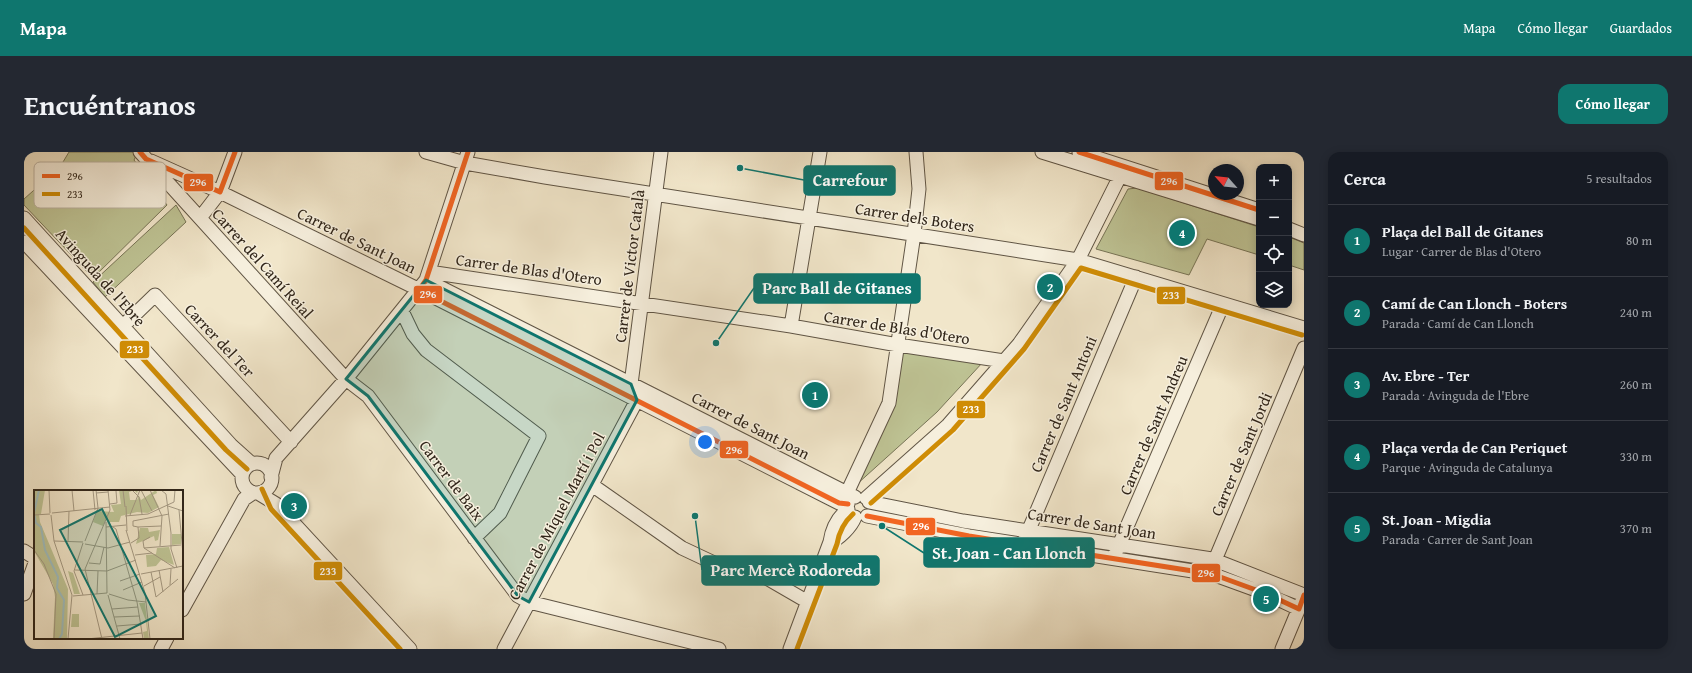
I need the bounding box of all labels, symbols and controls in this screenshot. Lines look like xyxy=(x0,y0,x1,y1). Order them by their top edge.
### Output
text: Mapa xyxy=(20,14,67,42)
text: Mapa xyxy=(1463,18,1495,38)
text: Cómo llegar xyxy=(1517,18,1588,38)
text: Guardados xyxy=(1610,18,1672,38)
text: Encuéntranos xyxy=(24,84,196,125)
button: Cómo llegar xyxy=(1558,84,1668,124)
legend xyxy=(34,162,166,208)
north arrow xyxy=(1208,164,1244,200)
map controls xyxy=(1256,164,1292,308)
button: + xyxy=(1256,164,1292,200)
callout: Carrefour xyxy=(804,166,895,195)
text: Cerca xyxy=(1344,166,1386,191)
text: Carrefour xyxy=(813,167,887,192)
text: 296 xyxy=(67,168,83,184)
text: 5 resultados xyxy=(1586,169,1652,188)
line badge: 296 xyxy=(1154,171,1184,191)
line badge: 296 xyxy=(183,173,214,192)
text: 296 xyxy=(1160,173,1178,189)
text: 296 xyxy=(189,174,207,190)
text: 233 xyxy=(67,186,83,202)
street label: Carrer de Victor Català xyxy=(608,188,650,344)
street label: Carrer dels Boters xyxy=(854,196,976,238)
button: − xyxy=(1256,200,1292,236)
street label: Carrer de Sant Joan xyxy=(293,201,421,279)
street label: Carrer del Camí Reial xyxy=(207,202,320,324)
pin: 4 xyxy=(1169,218,1195,248)
text: Plaça del Ball de Gitanes xyxy=(1382,221,1544,242)
street label: Avinguda de l'Ebre xyxy=(50,223,152,331)
text: 1 xyxy=(1354,231,1360,250)
text: 80 m xyxy=(1626,231,1652,250)
button: locate xyxy=(1256,236,1292,272)
text: Lugar · Carrer de Blas d'Otero xyxy=(1382,242,1541,261)
street label: Carrer de Blas d'Otero xyxy=(454,247,604,291)
pin: 2 xyxy=(1037,272,1063,302)
button: layers xyxy=(1256,272,1292,308)
callout: Parc Ball de Gitanes xyxy=(754,274,920,303)
text: Parc Ball de Gitanes xyxy=(762,275,912,300)
line badge: 296 xyxy=(413,285,443,304)
text: 296 xyxy=(419,286,437,302)
line badge: 233 xyxy=(1156,286,1186,305)
text: 233 xyxy=(1162,287,1180,303)
text: Camí de Can Llonch - Boters xyxy=(1382,293,1567,314)
street label: Carrer del Ter xyxy=(179,298,261,383)
text: 2 xyxy=(1354,303,1360,322)
text: 240 m xyxy=(1620,303,1652,322)
street label: Carrer de Blas d'Otero xyxy=(822,304,972,350)
text: Parada · Camí de Can Llonch xyxy=(1382,314,1534,333)
street label: Carrer de Sant Antoni xyxy=(1023,332,1103,476)
line badge: 233 xyxy=(119,340,150,359)
text: 233 xyxy=(126,341,144,357)
street label: Carrer de Sant Andreu xyxy=(1113,351,1193,499)
text: Av. Ebre - Ter xyxy=(1382,365,1469,386)
text: 3 xyxy=(1354,375,1360,394)
text: 260 m xyxy=(1620,375,1652,394)
pin: 1 xyxy=(802,380,828,410)
street label: Carrer de Sant Joan xyxy=(688,385,814,465)
text: Parada · Avinguda de l'Ebre xyxy=(1382,386,1529,405)
street label: Carrer de Sant Jordi xyxy=(1204,388,1278,520)
line badge: 233 xyxy=(956,400,986,419)
text: 233 xyxy=(962,401,980,417)
street label: Carrer de Miquel Martí i Pol xyxy=(502,427,611,604)
your location xyxy=(695,432,715,452)
street label: Carrer de Baix xyxy=(414,435,491,526)
text: Plaça verda de Can Periquet xyxy=(1382,437,1567,458)
line badge: 296 xyxy=(719,440,749,459)
text: 296 xyxy=(725,442,743,458)
text: 4 xyxy=(1354,447,1360,466)
text: 330 m xyxy=(1620,447,1652,466)
text: Parque · Avinguda de Catalunya xyxy=(1382,458,1553,477)
inset map xyxy=(34,490,183,639)
pin: 3 xyxy=(281,491,307,521)
street label: Carrer de Sant Joan xyxy=(1026,501,1158,545)
text: St. Joan - Migdia xyxy=(1382,509,1491,530)
line badge: 296 xyxy=(905,517,936,536)
text: 296 xyxy=(912,518,930,534)
text: 5 xyxy=(1354,519,1360,538)
text: 370 m xyxy=(1620,519,1652,538)
text: Parada · Carrer de Sant Joan xyxy=(1382,530,1533,549)
callout: St. Joan - Can Llonch xyxy=(924,538,1094,567)
text: St. Joan - Can Llonch xyxy=(932,540,1086,565)
callout: Parc Mercè Rodoreda xyxy=(702,556,879,585)
text: Parc Mercè Rodoreda xyxy=(711,557,872,582)
line badge: 233 xyxy=(313,561,343,581)
text: 233 xyxy=(319,563,337,579)
line badge: 296 xyxy=(1191,563,1221,583)
text: 296 xyxy=(1197,565,1215,581)
pin: 5 xyxy=(1253,584,1279,614)

